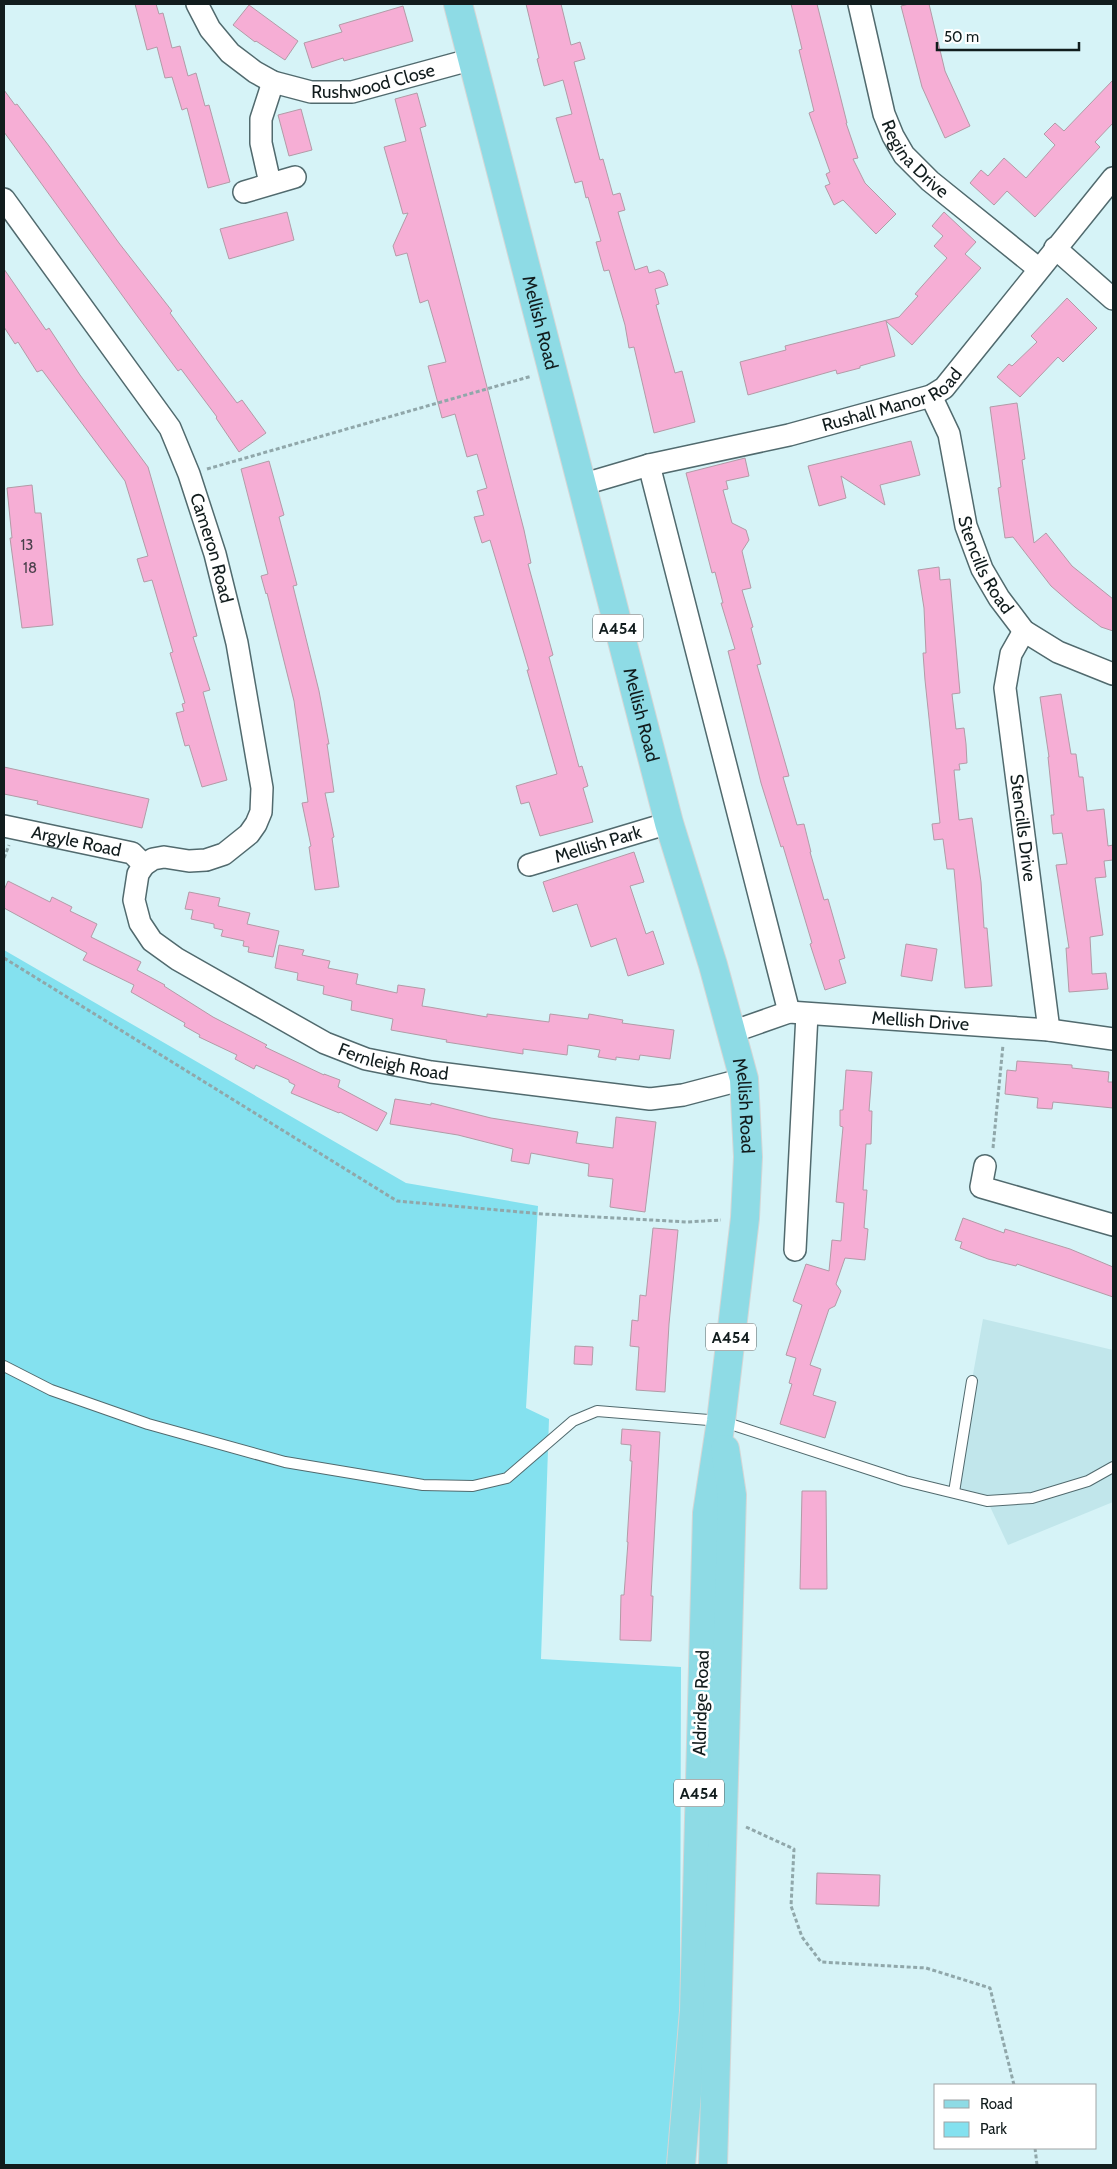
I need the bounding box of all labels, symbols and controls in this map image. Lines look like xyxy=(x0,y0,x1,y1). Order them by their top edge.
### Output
scale bar xyxy=(937,20,1080,52)
text: 50 m xyxy=(944,28,979,46)
street label: Rushwood Close xyxy=(311,59,437,104)
street label: Regina Drive xyxy=(877,116,953,203)
street label: Mellish Road xyxy=(517,273,563,372)
street label: Rushall Manor Road xyxy=(820,363,967,436)
street label: Cameron Road xyxy=(185,490,238,605)
street label: Stencills Road xyxy=(953,514,1018,618)
house number: 13 xyxy=(20,536,34,554)
house number: 18 xyxy=(23,559,37,577)
road number: A454 xyxy=(593,614,643,641)
street label: Mellish Road xyxy=(618,665,664,764)
street label: Stencills Drive xyxy=(1005,773,1041,883)
street label: Argyle Road xyxy=(29,821,123,861)
street label: Mellish Park xyxy=(552,821,645,868)
street label: Mellish Drive xyxy=(871,1007,970,1035)
street label: Fernleigh Road xyxy=(335,1038,450,1085)
street label: Mellish Road xyxy=(728,1055,759,1154)
road number: A454 xyxy=(706,1324,756,1350)
street label: Aldridge Road xyxy=(688,1650,714,1756)
road number: A454 xyxy=(674,1780,724,1806)
legend xyxy=(934,2084,1097,2149)
text: Road xyxy=(980,2095,1013,2113)
text: Park xyxy=(980,2120,1007,2138)

